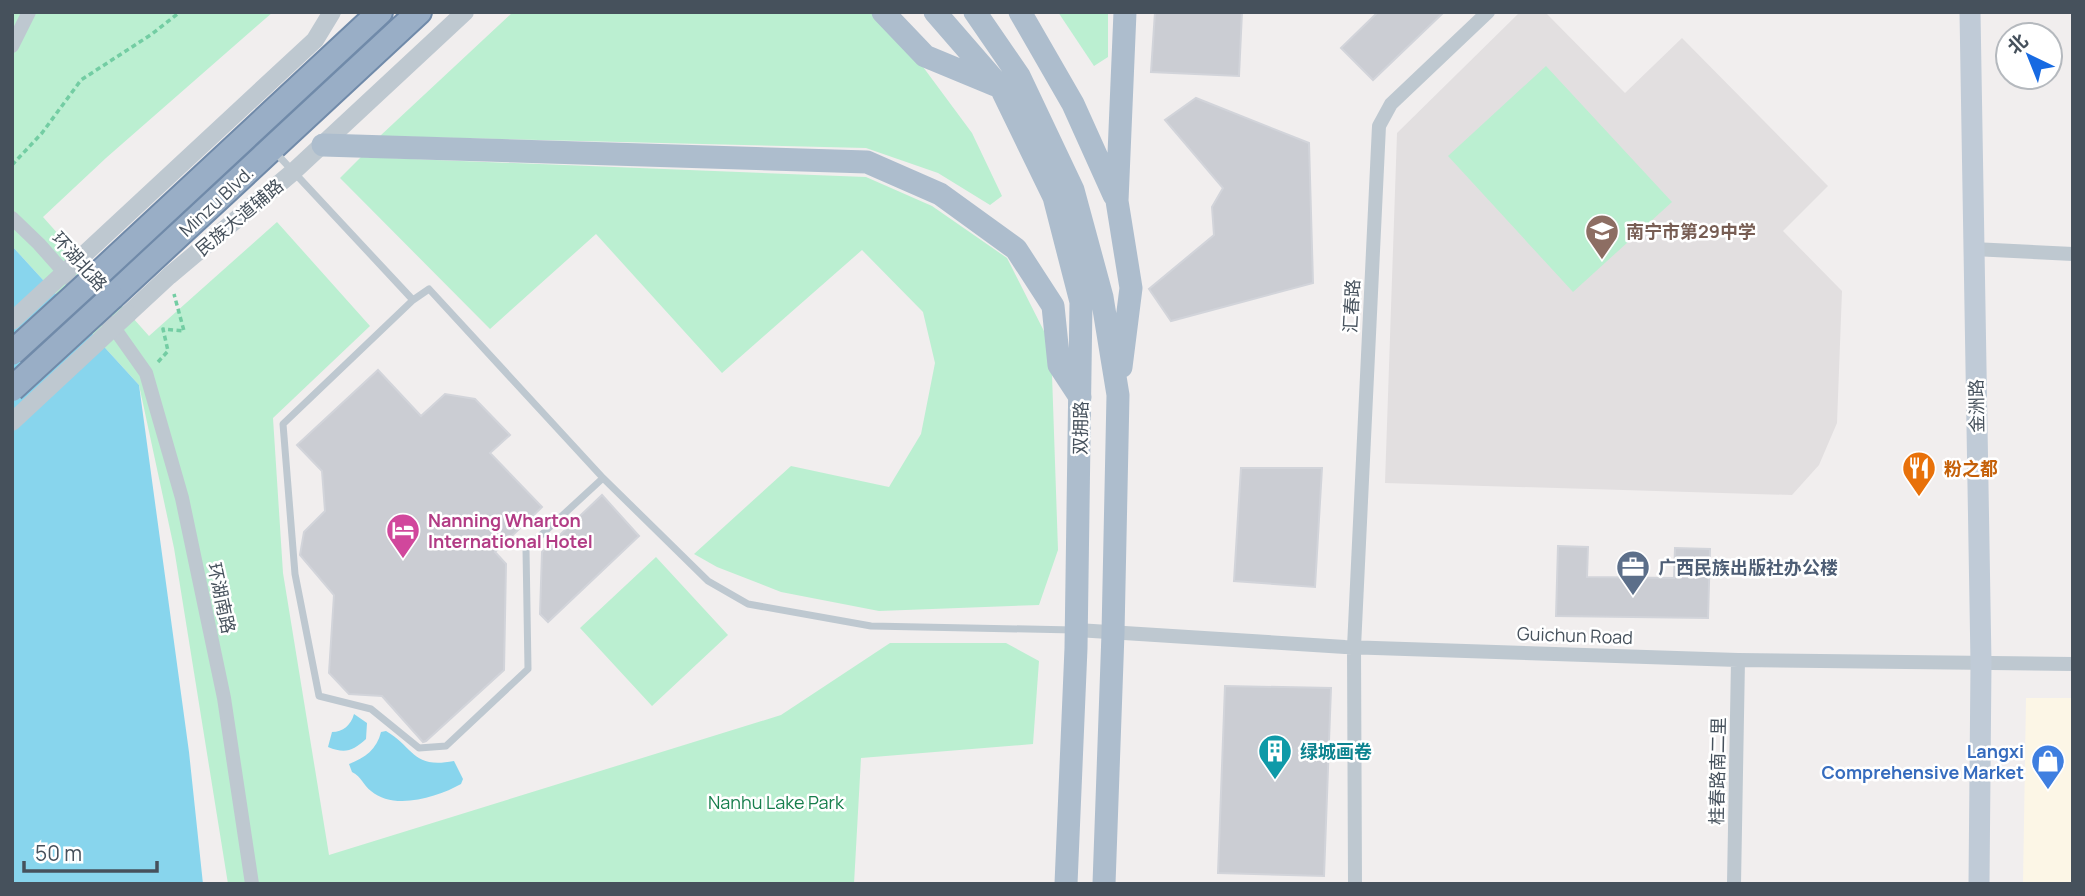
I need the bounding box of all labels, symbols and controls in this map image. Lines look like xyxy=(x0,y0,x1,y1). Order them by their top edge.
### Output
north arrow xyxy=(1994,21,2064,91)
text: 北 xyxy=(2002,28,2033,60)
street label: Minzu Blvd. xyxy=(174,160,258,242)
street label: 民族大道辅路 xyxy=(190,173,288,261)
school or university icon: 南宁市第29中学 xyxy=(1583,212,1621,261)
place label: 南宁市第29中学 xyxy=(1626,219,1756,243)
street label: 环湖北路 xyxy=(47,226,113,296)
street label: 汇春路 xyxy=(1338,278,1364,334)
street label: 金洲路 xyxy=(1964,379,1988,433)
street label: 双拥路 xyxy=(1068,401,1092,455)
restaurant icon: 粉之都 xyxy=(1900,449,1938,498)
place label: 粉之都 xyxy=(1944,456,1998,480)
place label: Nanning Wharton International Hotel xyxy=(428,508,593,553)
hotel icon: Nanning Wharton International Hotel xyxy=(384,511,422,560)
office icon: 广西民族出版社办公楼 xyxy=(1614,548,1652,597)
place label: 广西民族出版社办公楼 xyxy=(1658,555,1838,579)
street label: 环湖南路 xyxy=(203,560,241,636)
street label: Guichun Road xyxy=(1517,621,1633,649)
street label: 桂春路南二里 xyxy=(1704,717,1730,825)
building icon: 绿城画卷 xyxy=(1256,732,1294,781)
place label: 绿城画卷 xyxy=(1300,739,1372,763)
place label: Langxi Comprehensive Market xyxy=(1821,739,2024,784)
shop icon: Langxi Comprehensive Market xyxy=(2029,742,2067,791)
park label: Nanhu Lake Park xyxy=(708,790,845,814)
scale bar xyxy=(24,830,158,874)
text: 50 m xyxy=(35,839,82,867)

